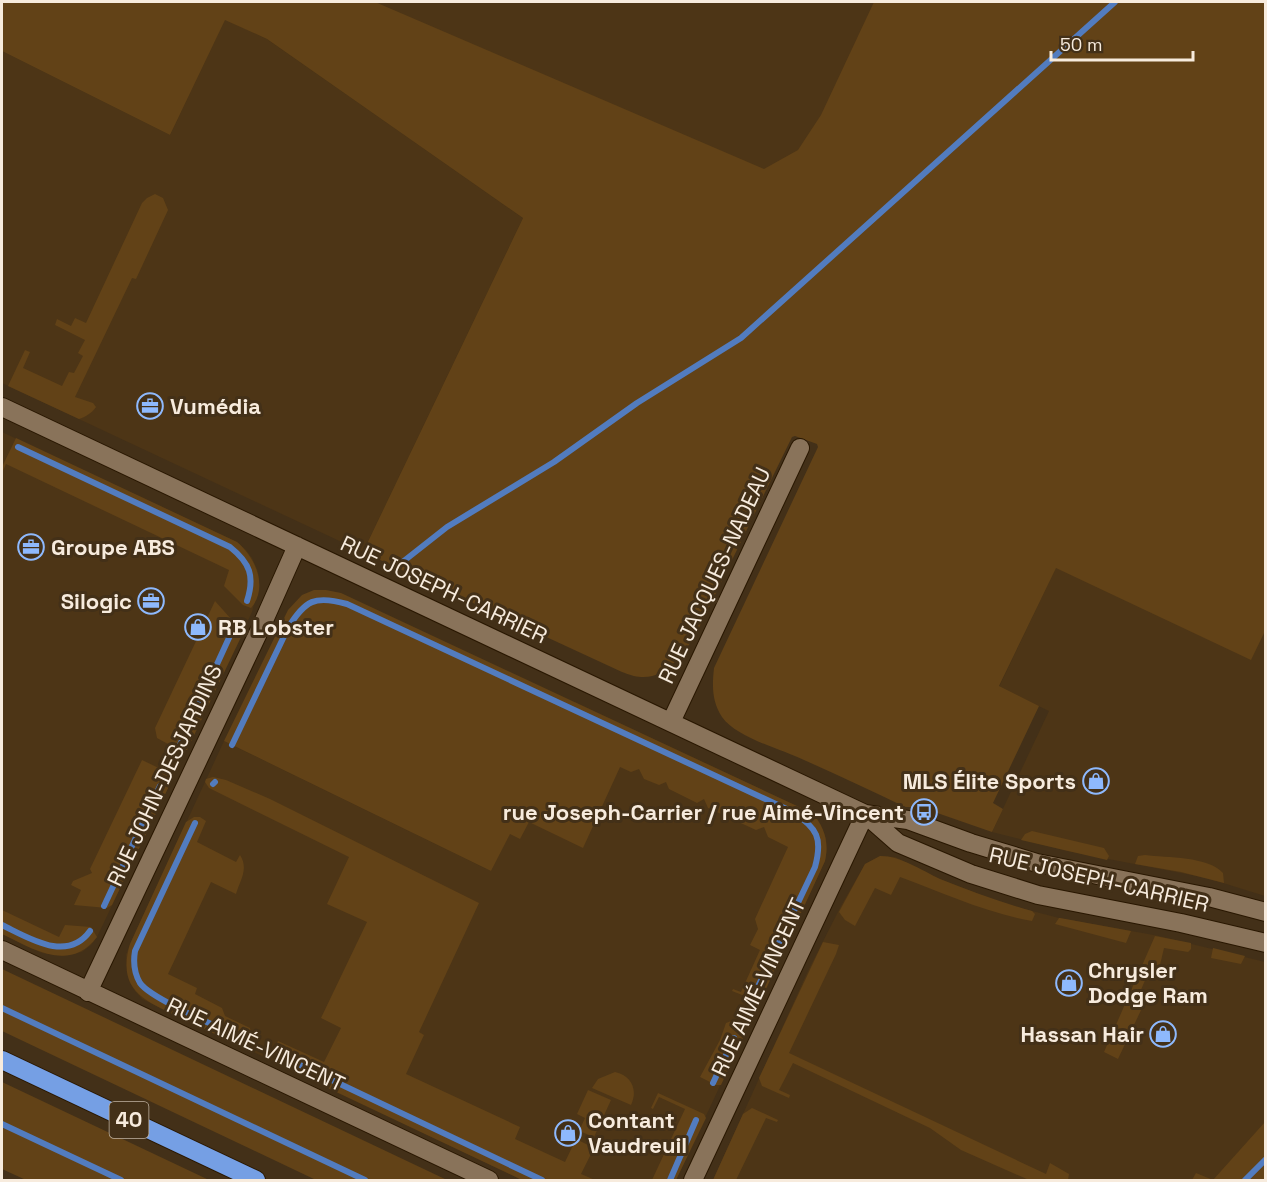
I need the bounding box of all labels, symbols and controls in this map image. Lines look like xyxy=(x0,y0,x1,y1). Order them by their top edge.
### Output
scale bar xyxy=(1051,24,1194,62)
text: 50 m xyxy=(1060,33,1102,56)
office icon: Vumédia xyxy=(135,391,165,421)
place label: Vumédia xyxy=(170,392,261,420)
street label: RUE JACQUES-NADEAU xyxy=(652,462,776,688)
street label: RUE JOSEPH-CARRIER xyxy=(336,529,552,649)
office icon: Groupe ABS xyxy=(16,532,46,562)
place label: Groupe ABS xyxy=(51,533,175,561)
office icon: Silogic xyxy=(136,586,166,616)
place label: Silogic xyxy=(61,587,132,615)
shop icon: RB Lobster xyxy=(183,612,213,642)
place label: RB Lobster xyxy=(218,613,334,641)
street label: RUE JOHN-DESJARDINS xyxy=(100,660,228,890)
shop icon: MLS Élite Sports xyxy=(1081,766,1111,796)
place label: MLS Élite Sports xyxy=(903,767,1076,795)
bus stop icon: rue Joseph-Carrier / rue Aimé-Vincent xyxy=(909,797,939,827)
place label: rue Joseph-Carrier / rue Aimé-Vincent xyxy=(503,798,904,826)
street label: RUE JOSEPH-CARRIER xyxy=(986,840,1212,918)
street label: RUE AIMÉ-VINCENT xyxy=(704,893,812,1081)
place label: Chrysler Dodge Ram xyxy=(1088,956,1208,1009)
shop icon: Chrysler Dodge Ram xyxy=(1054,968,1084,998)
street label: RUE AIMÉ-VINCENT xyxy=(162,990,350,1098)
shop icon: Hassan Hair xyxy=(1148,1019,1178,1049)
place label: Hassan Hair xyxy=(1020,1020,1144,1048)
road number: 40 xyxy=(110,1102,148,1138)
place label: Contant Vaudreuil xyxy=(588,1106,687,1159)
shop icon: Contant Vaudreuil xyxy=(553,1118,583,1148)

